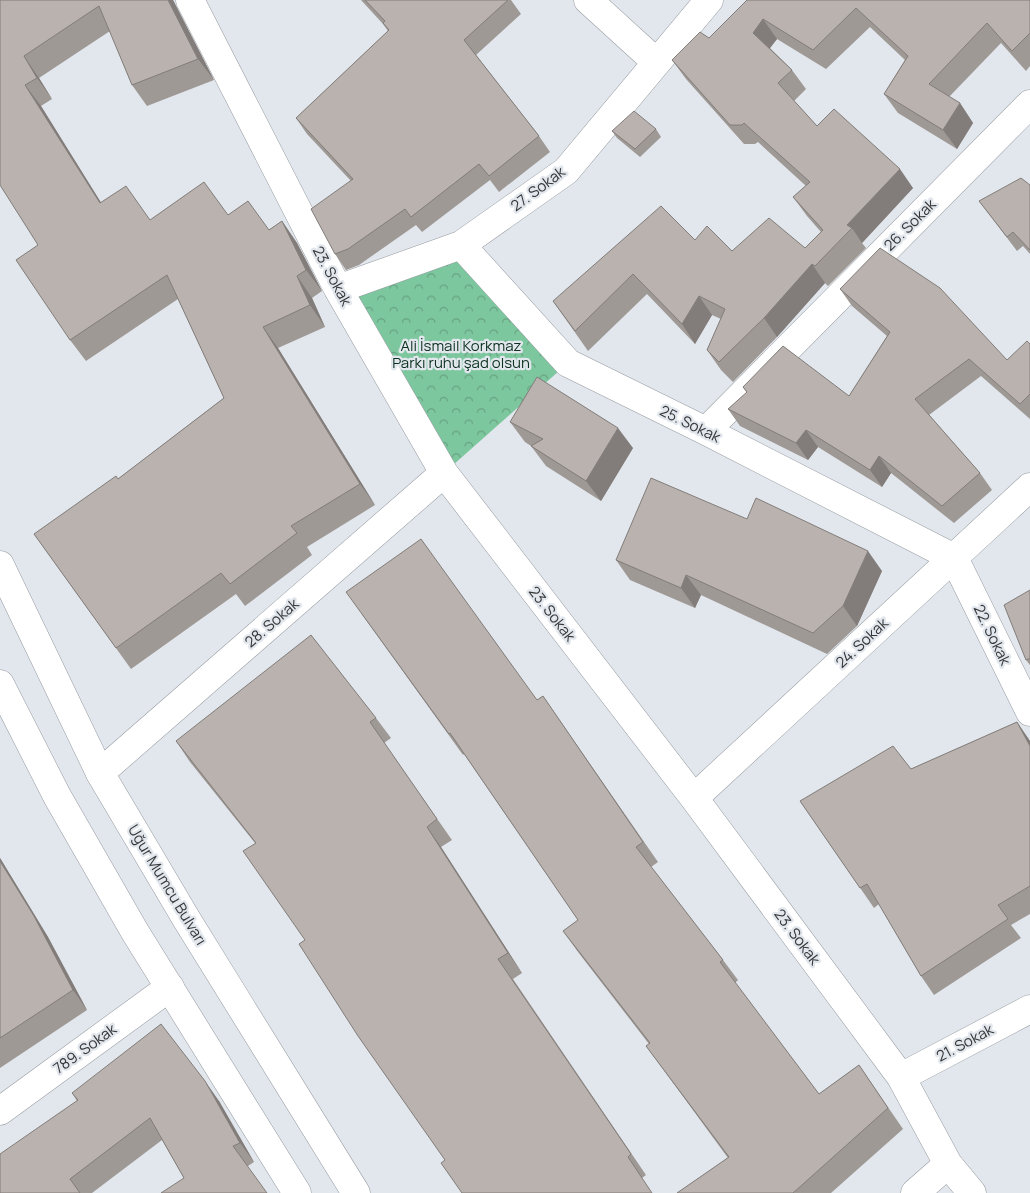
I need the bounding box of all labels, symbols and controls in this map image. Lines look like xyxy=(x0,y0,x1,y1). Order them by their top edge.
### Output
street label: 27. Sokak xyxy=(506,161,570,216)
street label: 26. Sokak xyxy=(879,193,941,255)
street label: 23. Sokak xyxy=(308,242,357,310)
park label: Ali İsmail Korkmaz Parkı ruhu şad olsun xyxy=(392,335,530,373)
street label: 25. Sokak xyxy=(656,400,725,448)
street label: 23. Sokak xyxy=(524,582,581,646)
street label: 28. Sokak xyxy=(240,593,304,652)
street label: 22. Sokak xyxy=(969,601,1016,669)
street label: 24. Sokak xyxy=(831,612,893,672)
street label: Uğur Mumcu Bulvarı xyxy=(123,821,212,949)
street label: 23. Sokak xyxy=(769,904,826,969)
street label: 789. Sokak xyxy=(49,1018,121,1079)
street label: 21. Sokak xyxy=(932,1018,998,1066)

